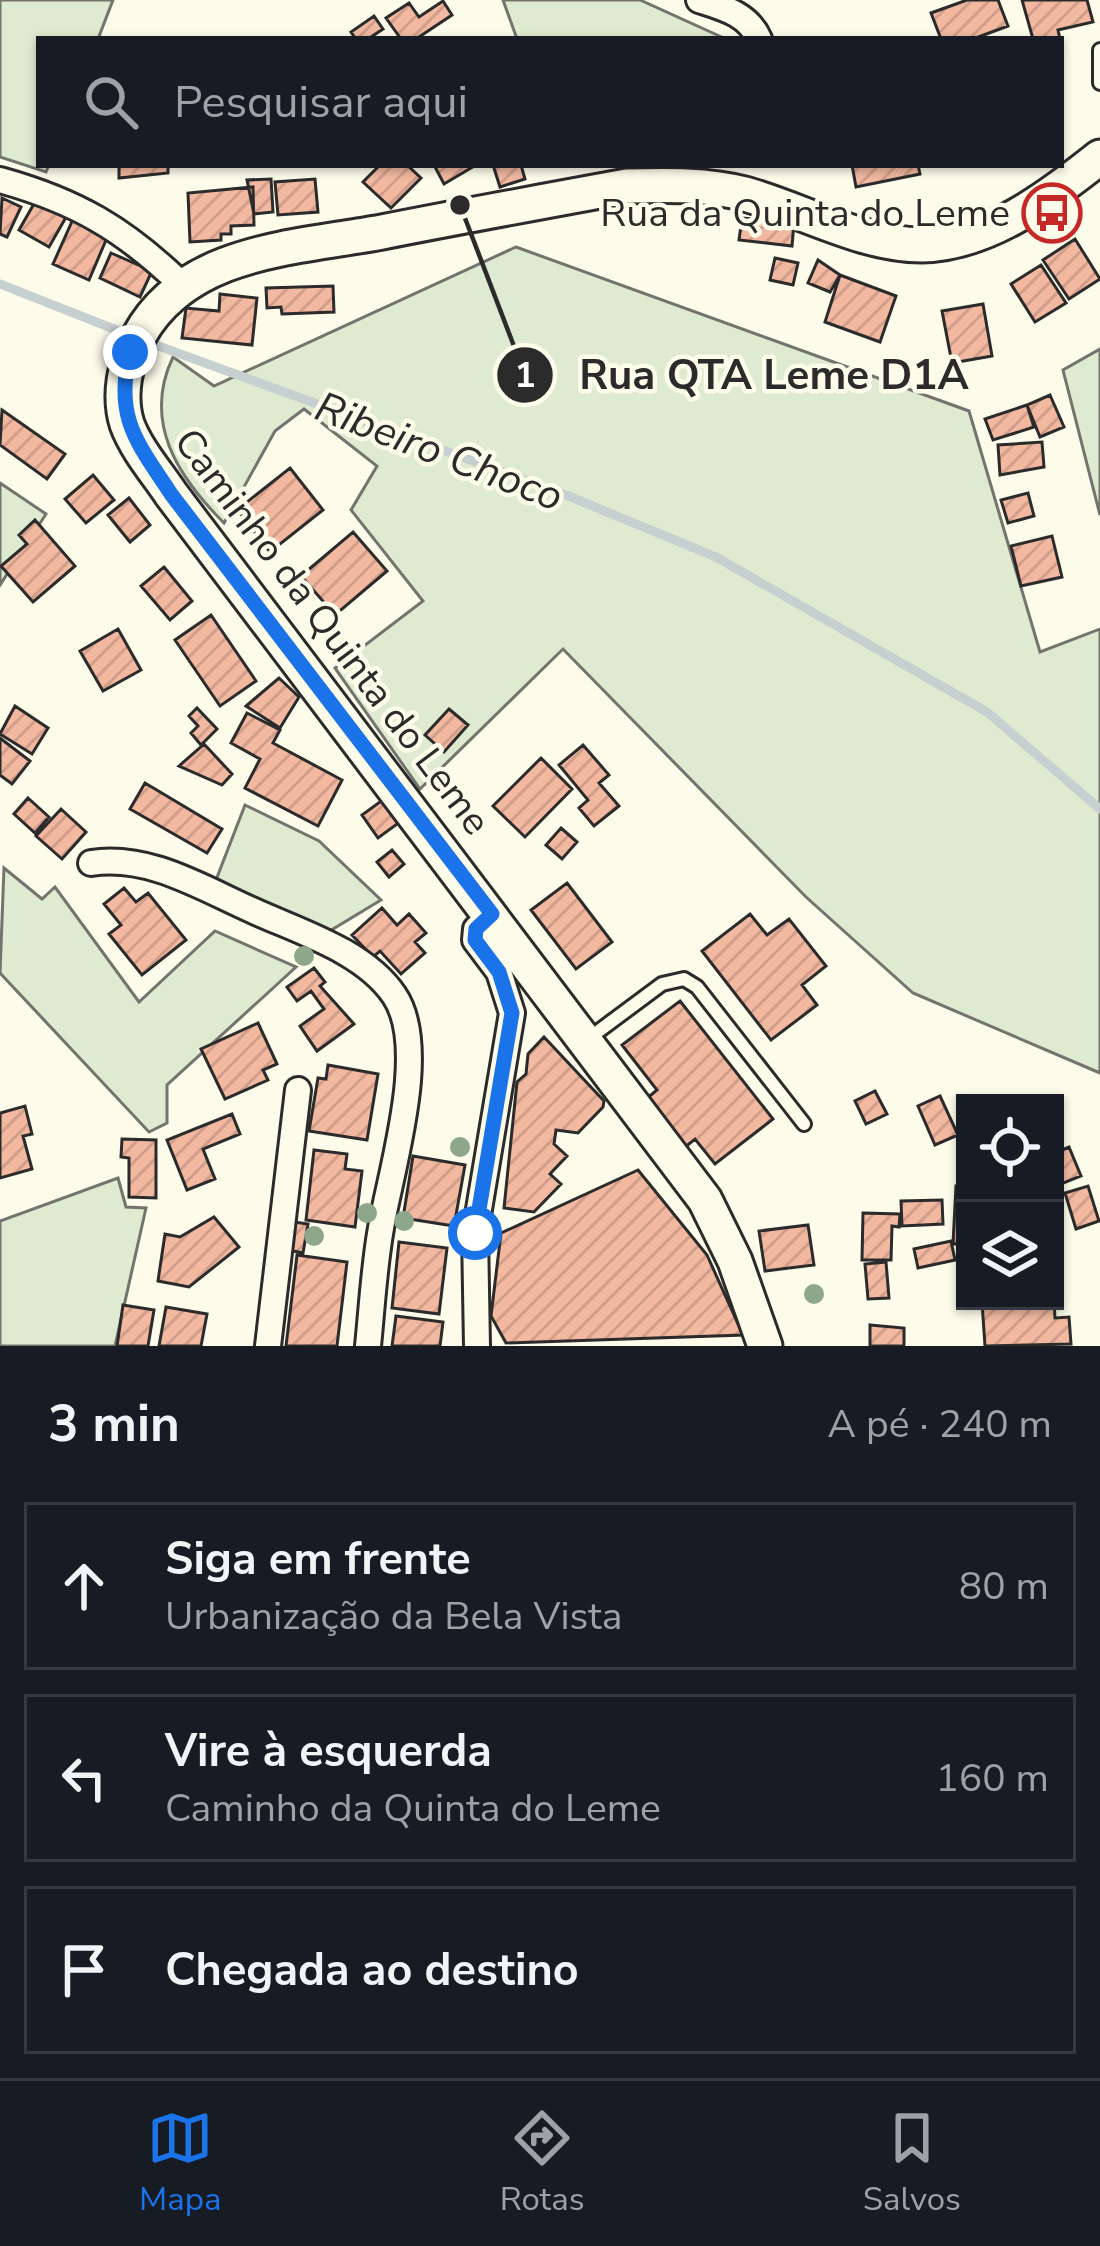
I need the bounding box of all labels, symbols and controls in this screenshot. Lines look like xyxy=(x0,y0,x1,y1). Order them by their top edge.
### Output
search box xyxy=(36,36,1064,168)
icon: search xyxy=(78,69,144,135)
text: Pesquisar aqui xyxy=(174,72,468,133)
bus stop icon: Rua da Quinta do Leme xyxy=(1021,182,1083,244)
place label: Rua da Quinta do Leme xyxy=(600,187,1010,240)
route end xyxy=(103,325,157,379)
callout: Rua QTA Leme D1A xyxy=(495,336,992,414)
text: Rua QTA Leme D1A xyxy=(579,347,970,404)
text: 1 xyxy=(514,351,536,400)
water label: Ribeiro Choco xyxy=(307,379,571,525)
street label: Caminho da Quinta do Leme xyxy=(162,418,502,846)
map controls xyxy=(956,1094,1064,1310)
button: locate xyxy=(956,1094,1064,1202)
button: layers xyxy=(956,1202,1064,1310)
route start xyxy=(448,1206,502,1260)
text: 3 min xyxy=(48,1389,180,1459)
text: A pé · 240 m xyxy=(828,1398,1052,1451)
text: Siga em frente xyxy=(165,1529,471,1590)
icon: ahead xyxy=(51,1553,117,1619)
text: 80 m xyxy=(959,1560,1049,1613)
text: Urbanização da Bela Vista xyxy=(165,1590,622,1643)
text: Vire à esquerda xyxy=(165,1721,492,1782)
icon: left xyxy=(51,1745,117,1811)
text: 160 m xyxy=(935,1752,1049,1805)
text: Caminho da Quinta do Leme xyxy=(165,1782,661,1835)
icon: arrive xyxy=(51,1937,117,2003)
text: Chegada ao destino xyxy=(165,1940,579,2001)
tab: Mapa xyxy=(139,2105,222,2222)
tab: Rotas xyxy=(500,2105,585,2222)
tab: Salvos xyxy=(863,2105,961,2222)

